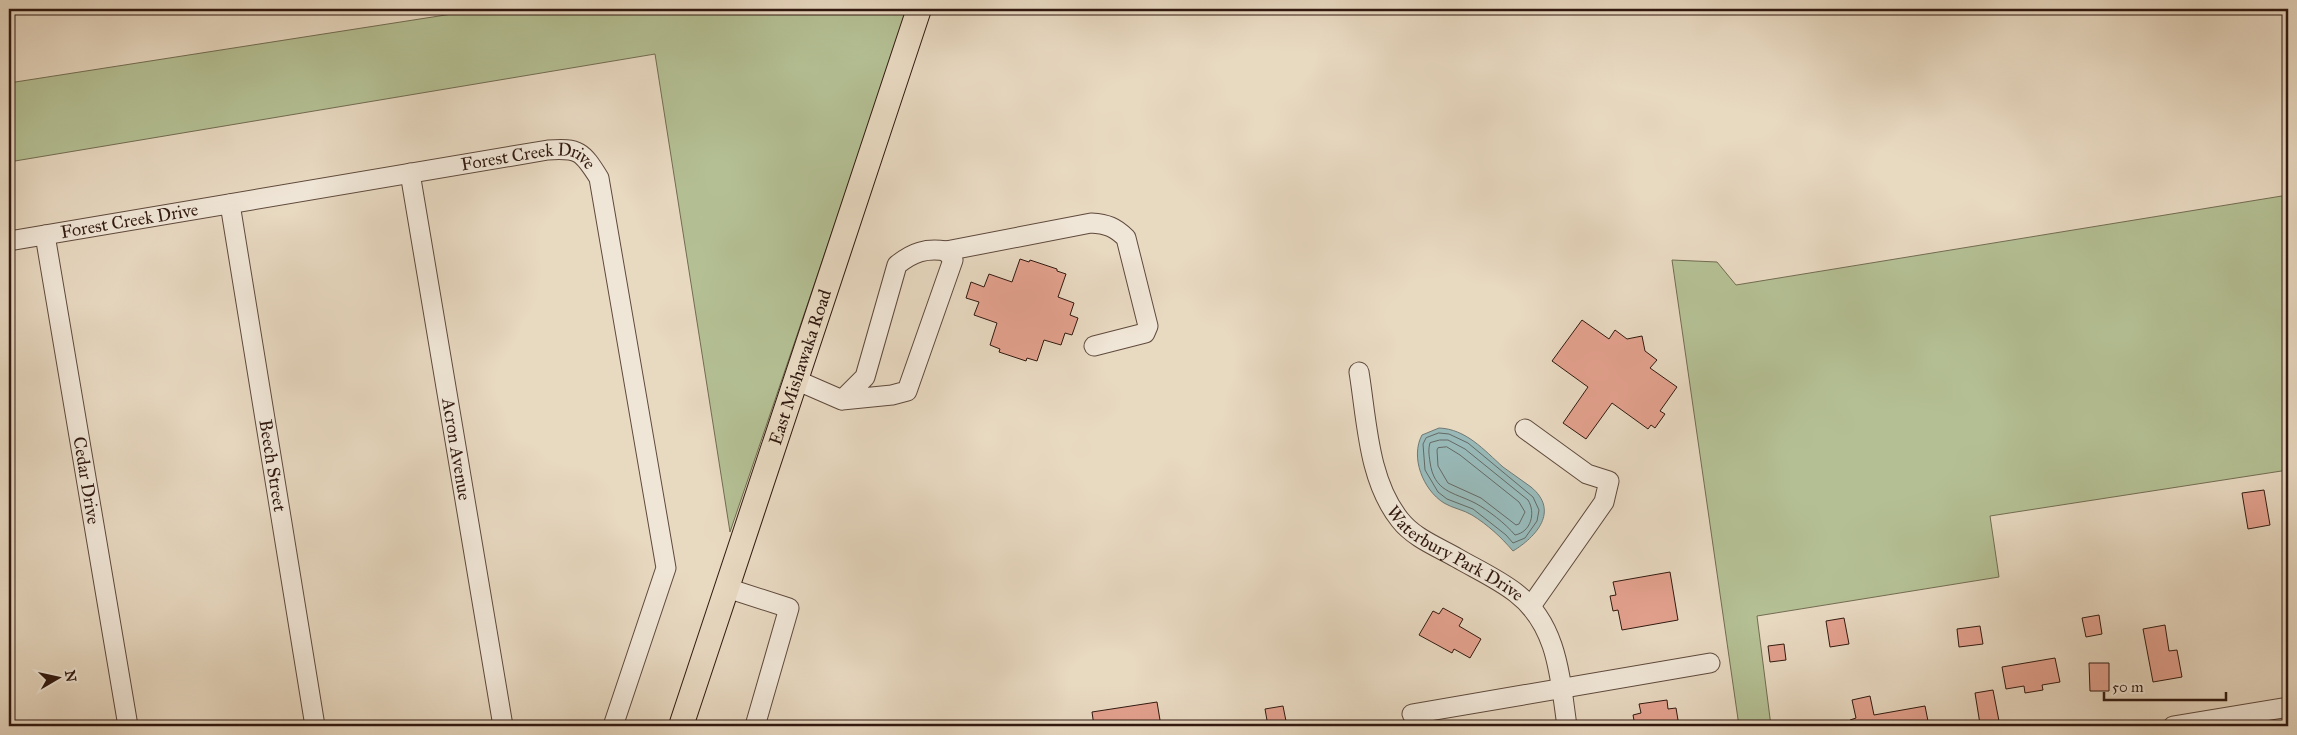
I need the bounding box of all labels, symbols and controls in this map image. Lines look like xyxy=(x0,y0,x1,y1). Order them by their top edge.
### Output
street label: Forest Creek Drive xyxy=(459,138,601,176)
street label: Forest Creek Drive xyxy=(59,198,200,243)
street label: East Mishawaka Road xyxy=(764,287,836,448)
street label: Acron Avenue xyxy=(437,395,476,502)
street label: Beech Street xyxy=(254,418,291,514)
street label: Cedar Drive xyxy=(68,435,105,526)
street label: Waterbury Park Drive xyxy=(1382,501,1528,606)
north arrow xyxy=(32,652,82,702)
text: N xyxy=(61,669,80,683)
scale bar xyxy=(2104,670,2227,702)
text: 50 m xyxy=(2112,678,2144,696)

